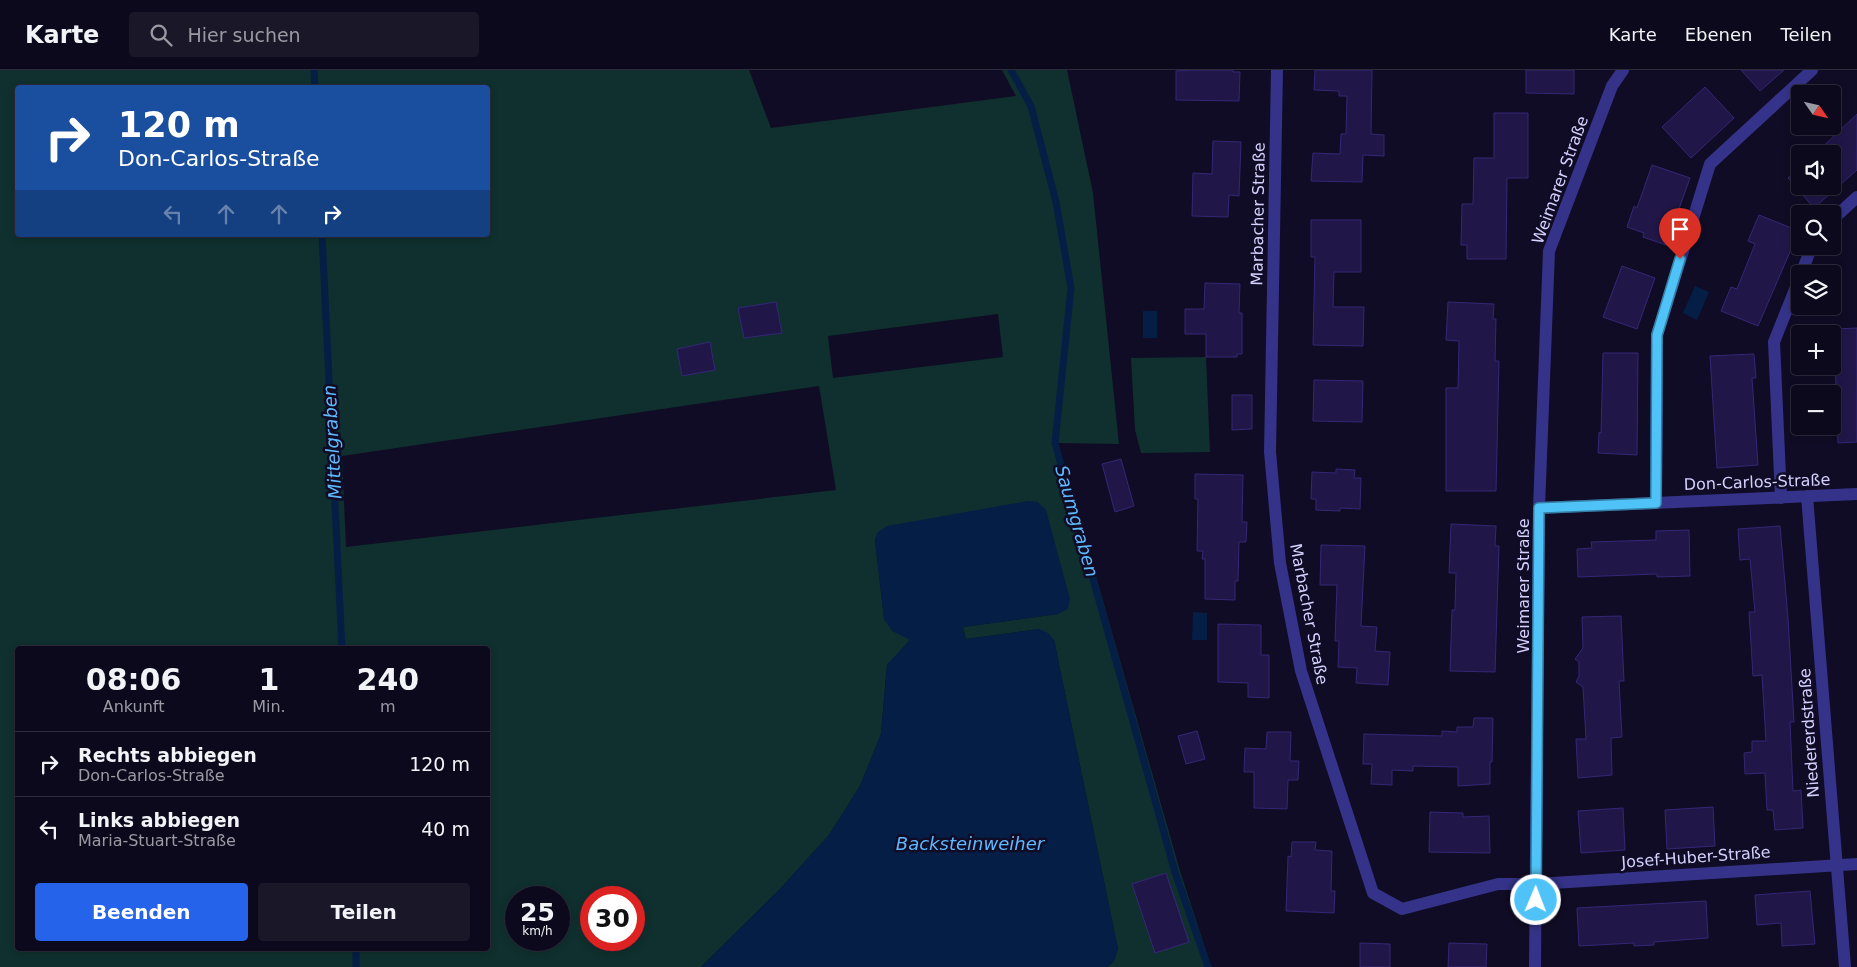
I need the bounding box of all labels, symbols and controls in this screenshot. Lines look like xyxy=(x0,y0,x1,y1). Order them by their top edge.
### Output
search box xyxy=(129,12,479,57)
text: Karte xyxy=(25,21,99,49)
icon: search xyxy=(147,21,175,49)
text: Hier suchen xyxy=(187,24,301,46)
text: Karte xyxy=(1609,24,1657,45)
text: Ebenen xyxy=(1685,24,1753,45)
text: Teilen xyxy=(1781,24,1832,45)
north arrow xyxy=(1791,85,1841,135)
map controls xyxy=(1791,85,1841,435)
icon: right xyxy=(35,105,100,170)
text: 120 m xyxy=(118,105,240,145)
street label: Weimarer Straße xyxy=(1528,113,1592,247)
street label: Marbacher Straße xyxy=(1247,142,1269,286)
button: sound xyxy=(1791,145,1841,195)
text: Don-Carlos-Straße xyxy=(118,146,320,171)
icon: left xyxy=(159,200,187,228)
icon: ahead xyxy=(212,200,240,228)
icon: ahead xyxy=(265,200,293,228)
icon: right xyxy=(318,200,346,228)
button: search xyxy=(1791,205,1841,255)
pin xyxy=(1659,208,1701,259)
icon: arrive xyxy=(1666,215,1694,243)
button: layers xyxy=(1791,265,1841,315)
button: + xyxy=(1791,325,1841,375)
water label: Mittelgraben xyxy=(319,384,345,500)
button: − xyxy=(1791,385,1841,435)
water label: Saumgraben xyxy=(1051,463,1103,579)
street label: Don-Carlos-Straße xyxy=(1683,470,1831,494)
street label: Weimarer Straße xyxy=(1514,518,1533,654)
street label: Marbacher Straße xyxy=(1286,542,1332,686)
text: 08:06 xyxy=(86,662,181,697)
text: 1 xyxy=(258,662,279,697)
text: 240 xyxy=(357,662,419,697)
street label: Niedererdstraße xyxy=(1795,668,1823,798)
text: Ankunft xyxy=(103,697,164,716)
text: Min. xyxy=(252,697,286,716)
text: m xyxy=(380,697,396,716)
text: Rechts abbiegen xyxy=(78,744,257,766)
icon: right xyxy=(35,750,63,778)
text: 120 m xyxy=(409,753,470,775)
text: Don-Carlos-Straße xyxy=(78,766,225,785)
text: Links abbiegen xyxy=(78,809,240,831)
icon: left xyxy=(35,815,63,843)
text: 40 m xyxy=(421,818,470,840)
text: Maria-Stuart-Straße xyxy=(78,831,236,850)
water label: Backsteinweiher xyxy=(896,833,1046,854)
street label: Josef-Huber-Straße xyxy=(1620,842,1771,872)
position arrow xyxy=(1509,873,1561,925)
button: Beenden xyxy=(35,883,248,941)
button: Teilen xyxy=(258,883,470,941)
speed limit sign: 30 xyxy=(580,886,645,951)
text: 25 xyxy=(520,898,555,927)
text: km/h xyxy=(522,924,553,938)

